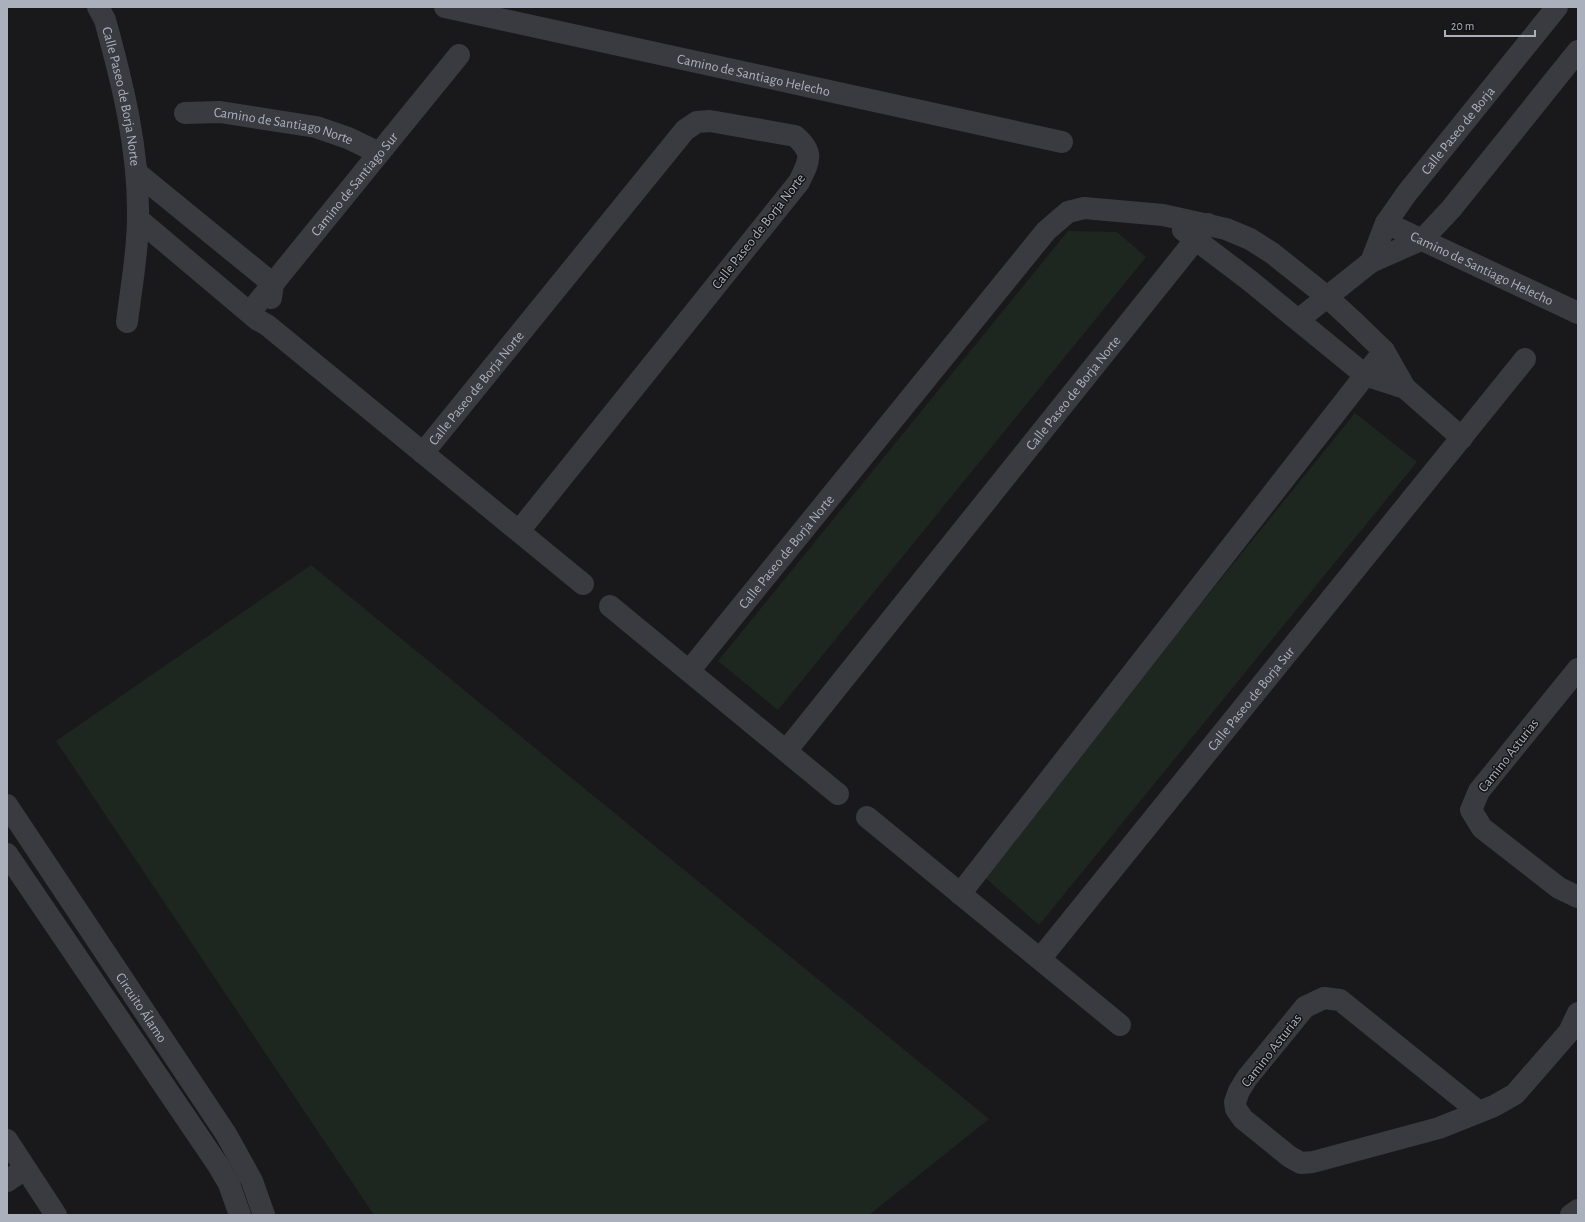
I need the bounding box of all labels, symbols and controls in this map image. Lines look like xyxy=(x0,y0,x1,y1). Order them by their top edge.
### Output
scale bar xyxy=(1445,12,1535,38)
text: 20 m xyxy=(1451,20,1474,32)
street label: Calle Paseo de Borja Norte xyxy=(99,25,142,167)
street label: Camino de Santiago Helecho xyxy=(676,52,831,99)
street label: Calle Paseo de Borja xyxy=(1419,84,1498,178)
street label: Camino de Santiago Norte xyxy=(214,106,355,147)
street label: Camino de Santiago Sur xyxy=(309,130,401,239)
street label: Calle Paseo de Borja Norte xyxy=(710,171,808,292)
street label: Camino de Santiago Helecho xyxy=(1408,229,1555,308)
street label: Calle Paseo de Borja Norte xyxy=(426,329,527,448)
street label: Calle Paseo de Borja Norte xyxy=(1024,333,1124,453)
street label: Calle Paseo de Borja Norte xyxy=(737,492,837,612)
street label: Calle Paseo de Borja Sur xyxy=(1205,644,1298,754)
street label: Camino Asturias xyxy=(1476,716,1542,795)
street label: Circuito Álamo xyxy=(113,970,169,1045)
street label: Camino Asturias xyxy=(1239,1011,1305,1090)

